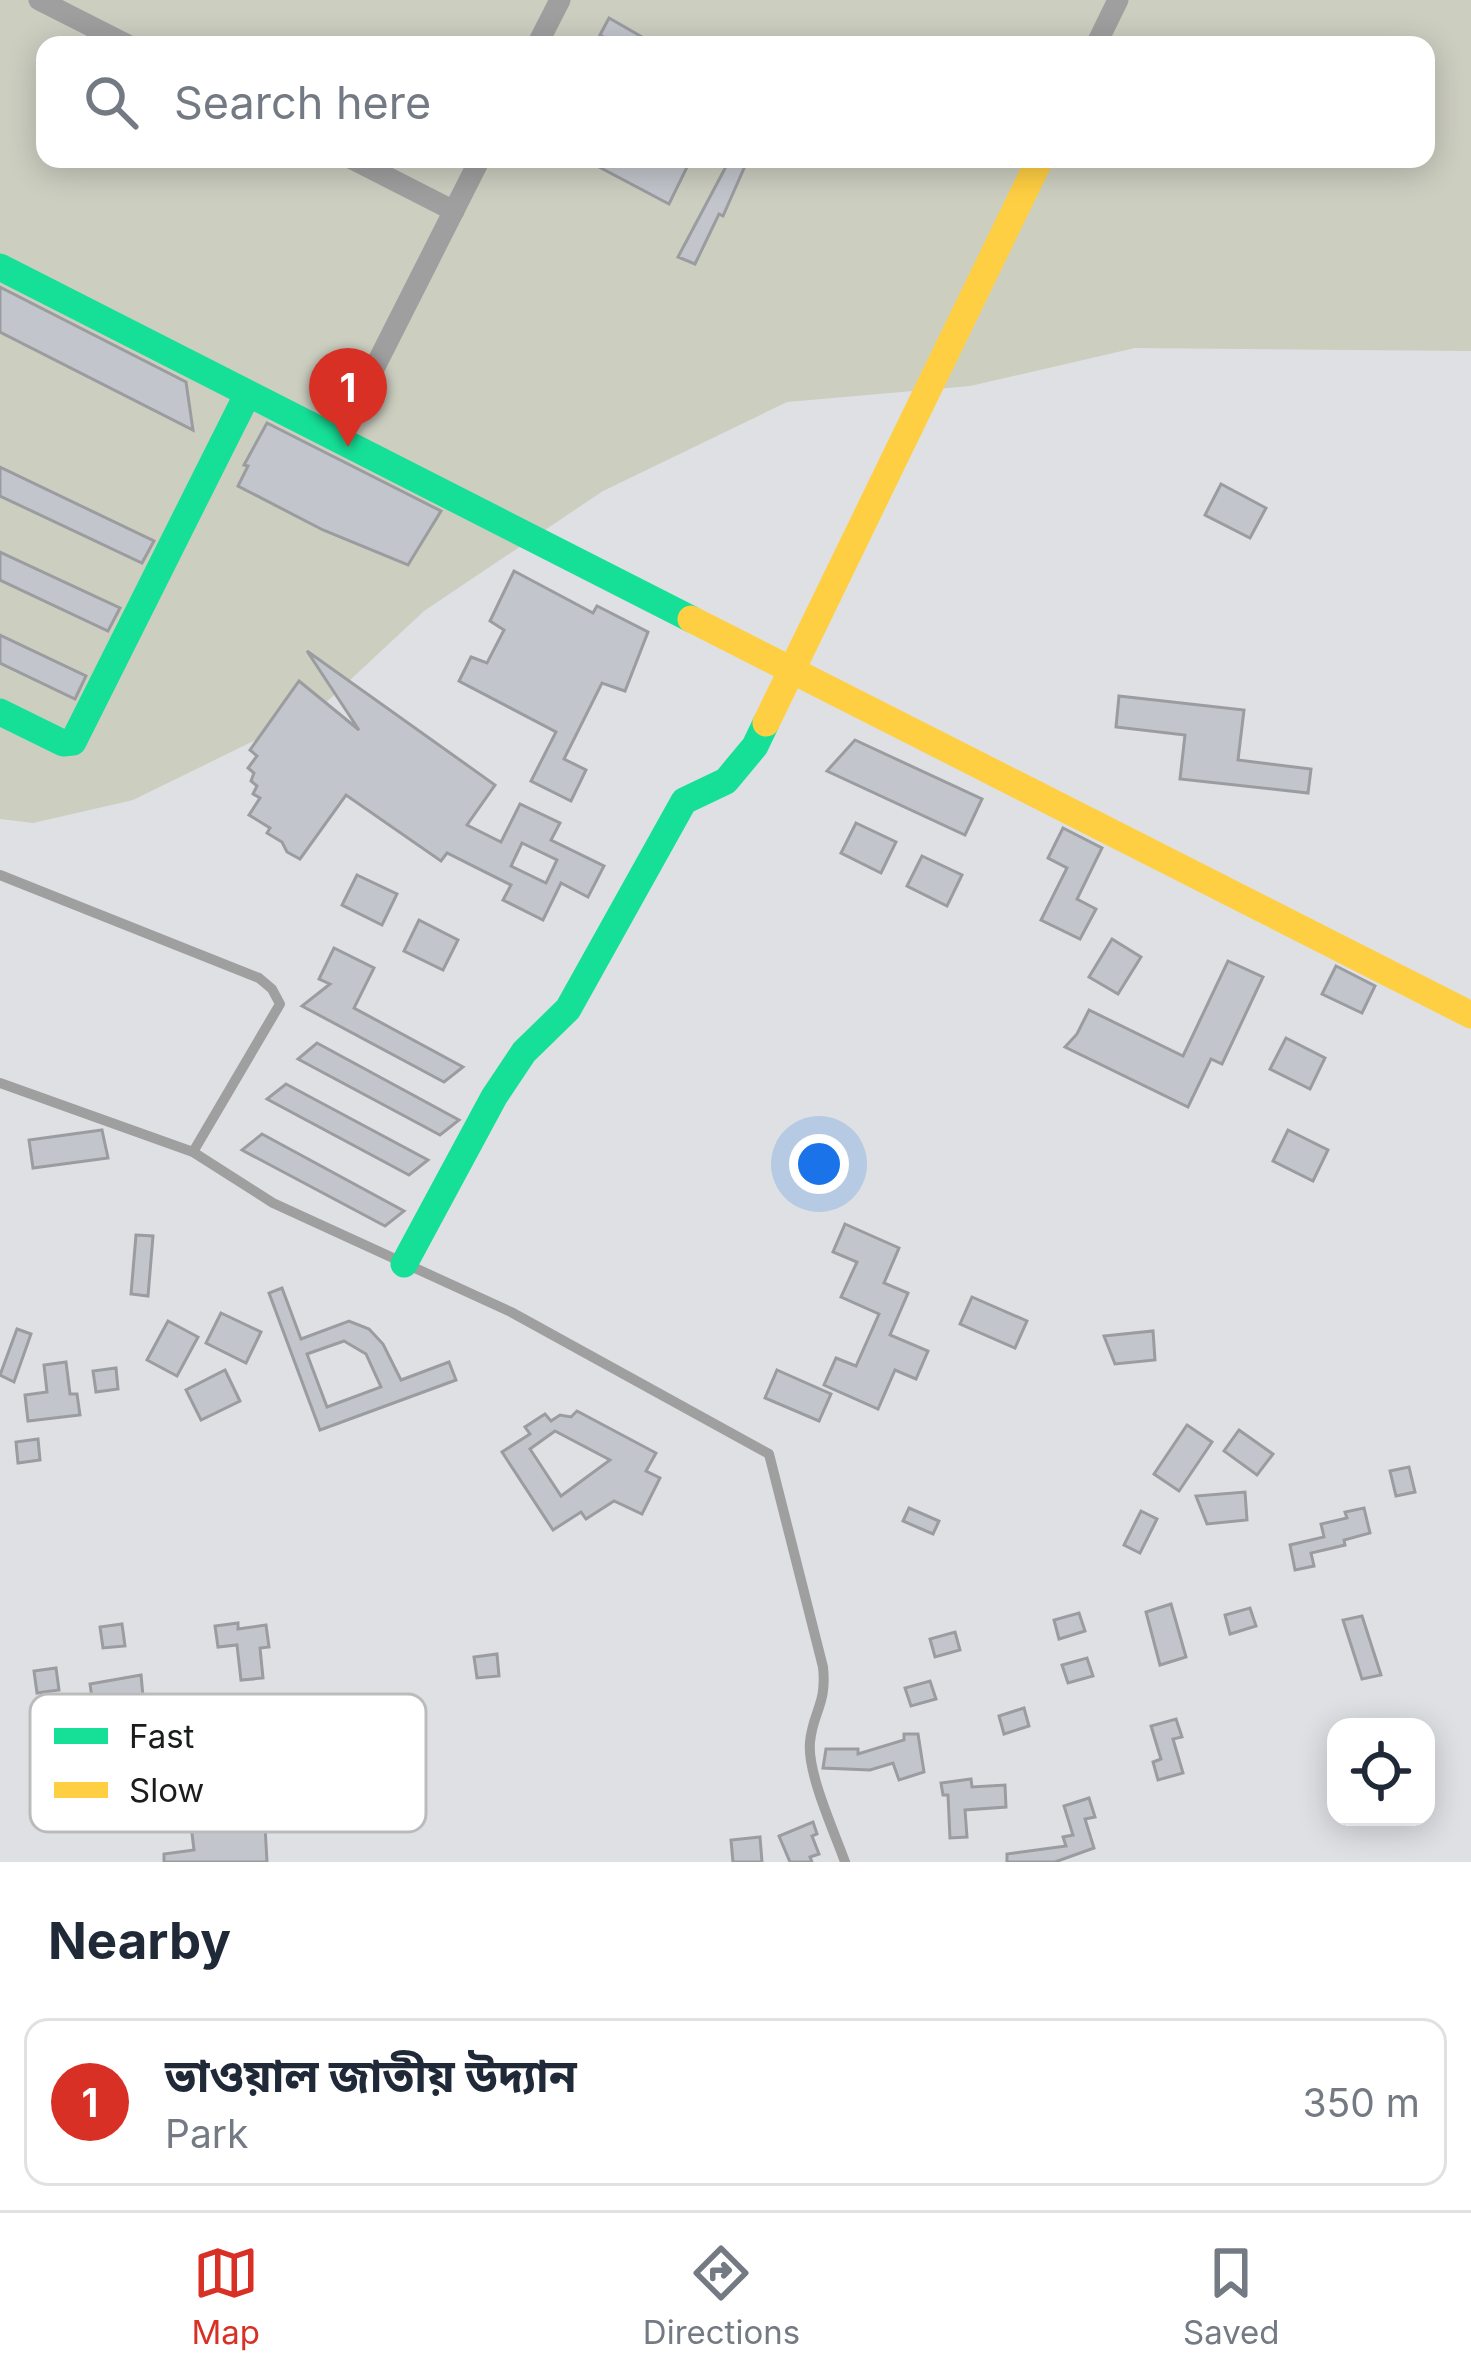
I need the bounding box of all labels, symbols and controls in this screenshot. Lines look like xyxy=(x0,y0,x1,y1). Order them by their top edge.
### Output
search box xyxy=(36,36,1435,168)
icon: search xyxy=(78,69,144,135)
text: Search here xyxy=(174,75,431,130)
pin: 1 xyxy=(309,348,387,447)
your location xyxy=(789,1134,849,1194)
legend xyxy=(30,1694,426,1832)
text: Fast xyxy=(129,1716,195,1756)
map controls xyxy=(1327,1718,1435,1826)
button: locate xyxy=(1327,1718,1435,1826)
text: Slow xyxy=(129,1770,204,1810)
text: Nearby xyxy=(48,1910,231,1971)
text: ভাওয়াল জাতীয় উদ্যান xyxy=(165,2048,577,2103)
text: 1 xyxy=(82,2079,98,2126)
text: 350 m xyxy=(1302,2079,1420,2126)
text: Park xyxy=(165,2110,249,2157)
tab: Map xyxy=(191,2240,260,2352)
tab: Directions xyxy=(643,2240,800,2352)
tab: Saved xyxy=(1183,2240,1280,2352)

